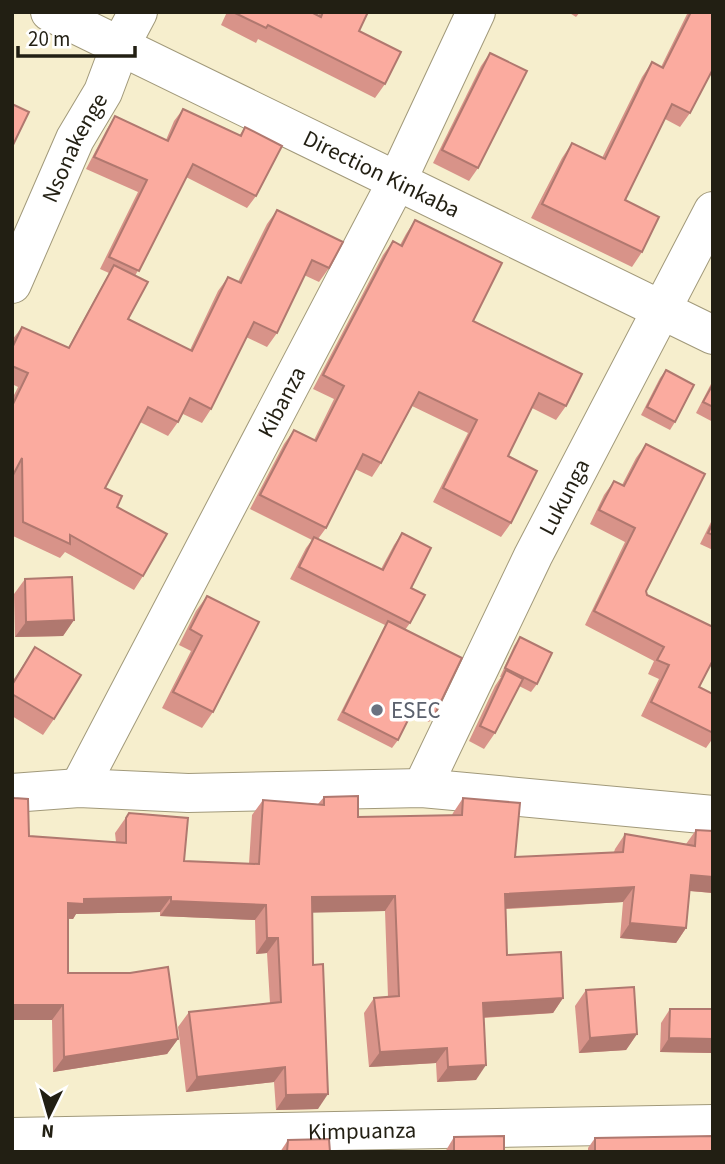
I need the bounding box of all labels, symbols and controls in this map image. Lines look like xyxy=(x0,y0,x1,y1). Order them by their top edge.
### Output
scale bar xyxy=(18,14,135,58)
text: 20 m xyxy=(28,24,70,54)
street label: Nsonakenge xyxy=(33,86,115,208)
street label: Direction Kinkaba xyxy=(298,121,466,226)
street label: Kibanza xyxy=(249,360,314,443)
street label: Lukunga xyxy=(530,453,598,541)
place label: ESEC xyxy=(391,694,441,727)
marker: ESEC xyxy=(369,702,385,718)
north arrow xyxy=(14,1080,84,1150)
street label: Kimpuanza xyxy=(307,1113,416,1148)
text: N xyxy=(40,1116,55,1144)

